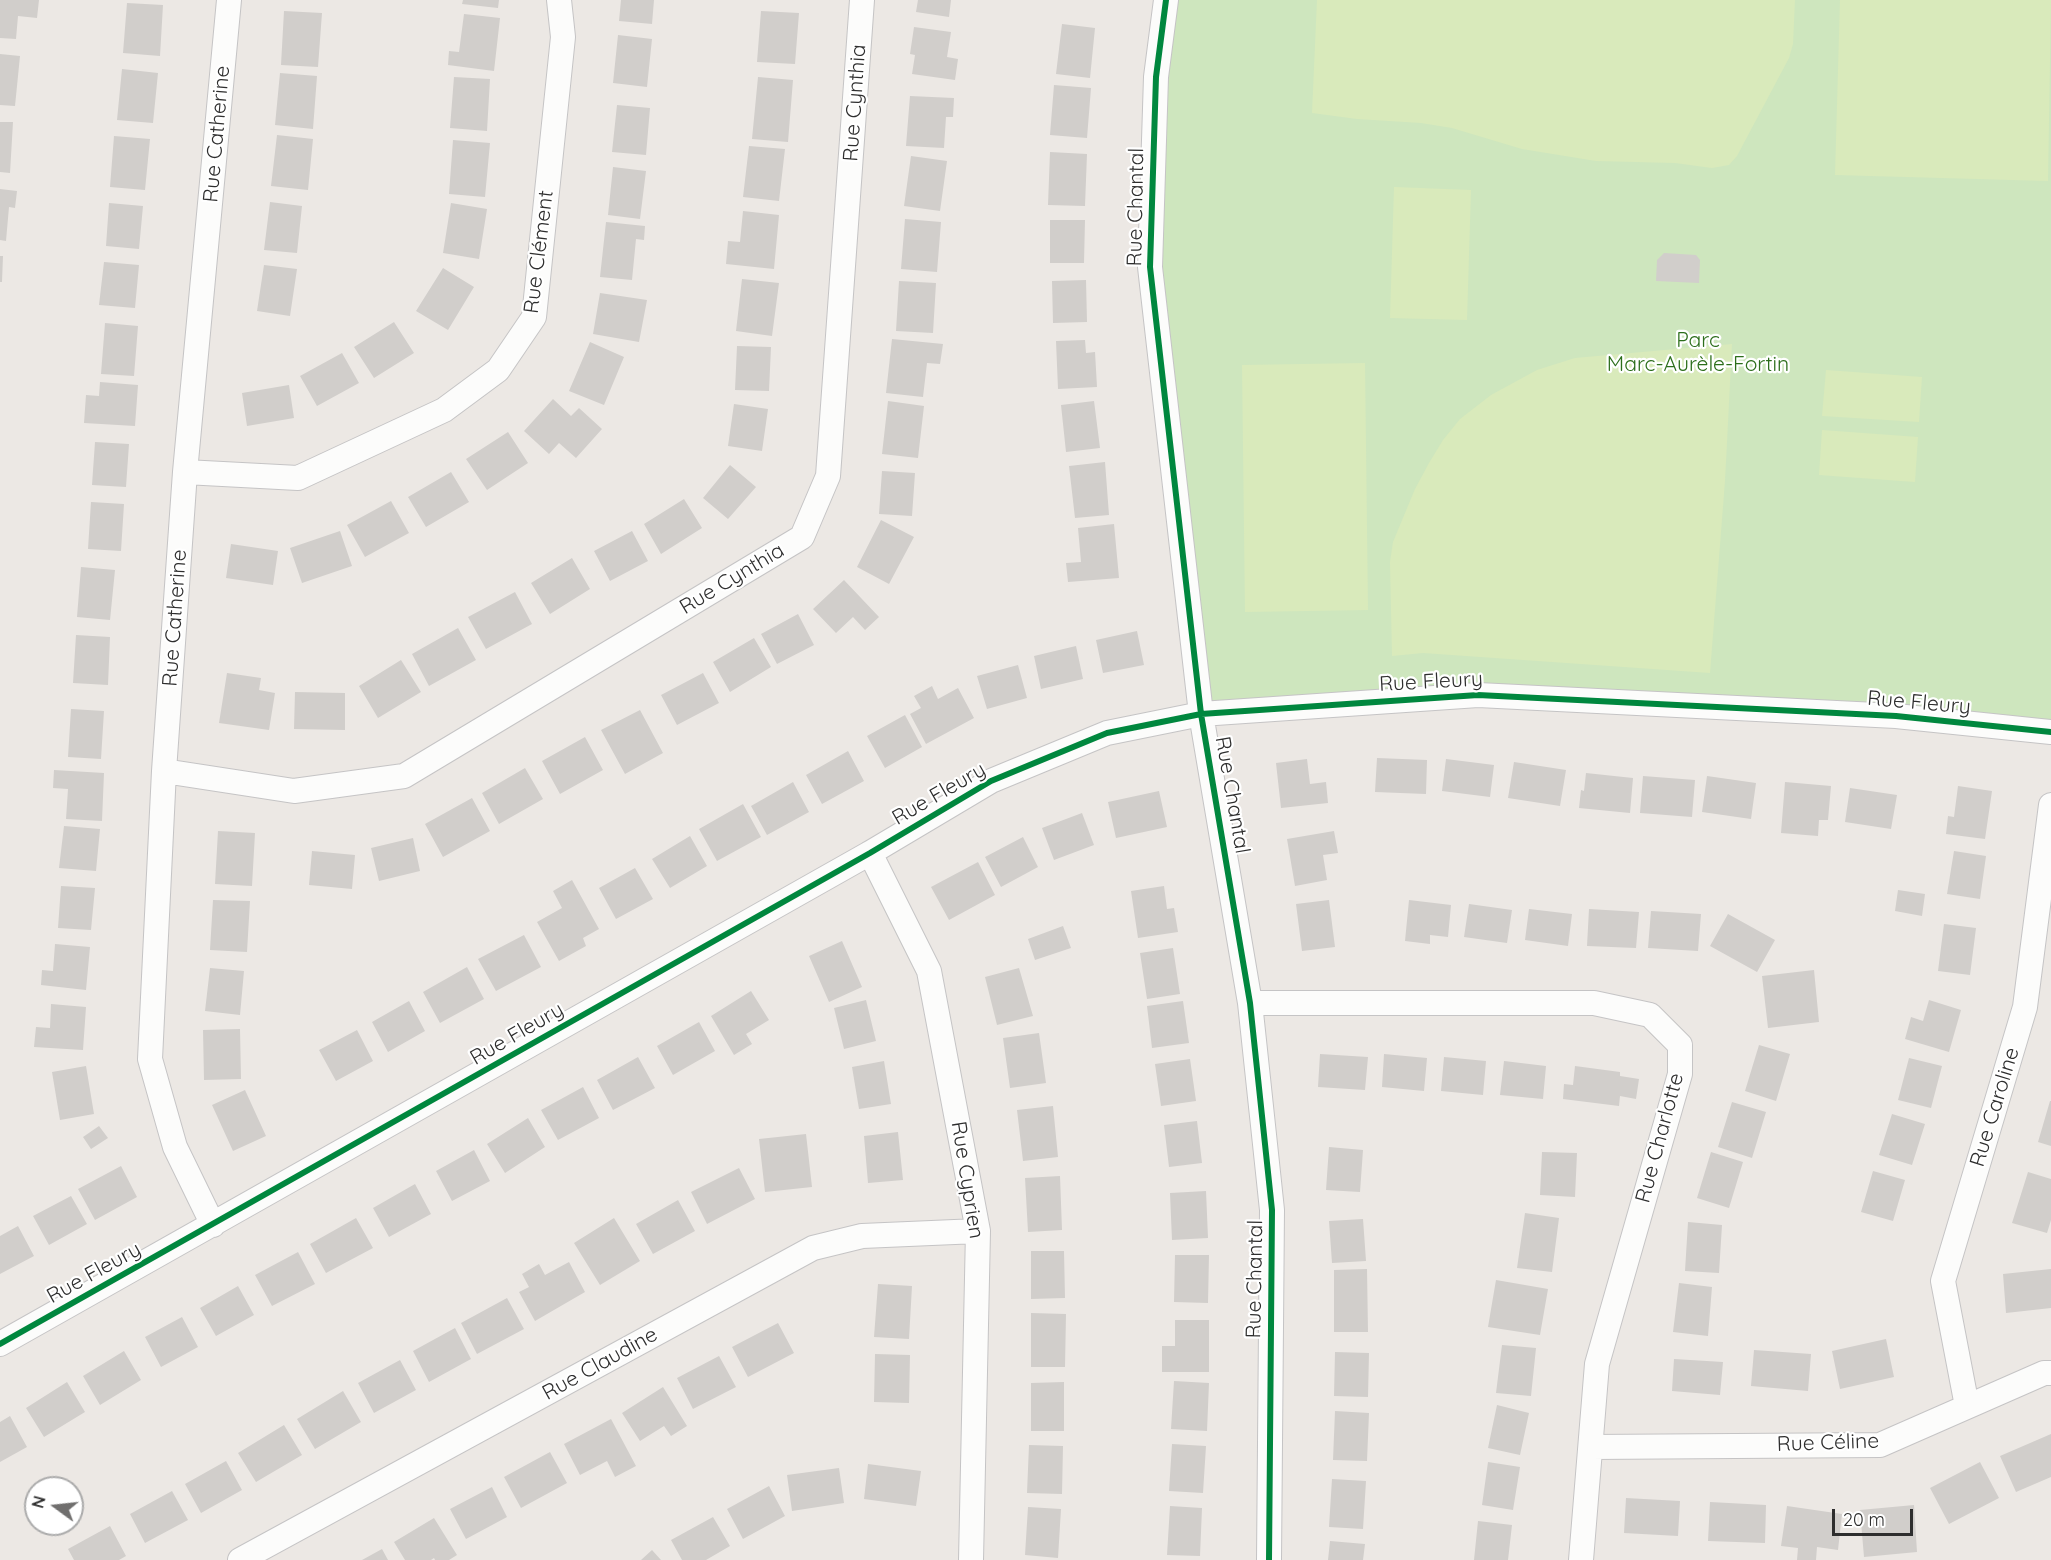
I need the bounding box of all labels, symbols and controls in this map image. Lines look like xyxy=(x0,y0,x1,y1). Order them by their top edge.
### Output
street label: Rue Cynthia xyxy=(838,44,872,162)
street label: Rue Catherine xyxy=(198,64,236,204)
street label: Rue Chantal xyxy=(1122,147,1150,267)
street label: Rue Clément xyxy=(519,189,559,315)
park label: Parc Marc-Aurèle-Fortin xyxy=(1607,328,1789,378)
street label: Rue Cynthia xyxy=(675,538,789,620)
street label: Rue Catherine xyxy=(158,549,192,687)
street label: Rue Fleury xyxy=(1379,667,1483,697)
street label: Rue Fleury xyxy=(1866,686,1972,720)
street label: Rue Chantal xyxy=(1209,734,1255,856)
street label: Rue Fleury xyxy=(888,757,990,831)
street label: Rue Fleury xyxy=(466,997,568,1071)
street label: Rue Caroline xyxy=(1965,1044,2025,1170)
street label: Rue Charlotte xyxy=(1631,1070,1689,1206)
street label: Rue Cyprien xyxy=(945,1120,989,1240)
street label: Rue Chantal xyxy=(1241,1219,1269,1339)
street label: Rue Fleury xyxy=(43,1237,145,1309)
street label: Rue Claudine xyxy=(538,1322,662,1406)
street label: Rue Céline xyxy=(1776,1429,1880,1457)
north arrow xyxy=(24,1476,84,1536)
text: N xyxy=(27,1494,50,1510)
scale bar xyxy=(1835,1497,1916,1535)
text: 20 m xyxy=(1843,1508,1885,1531)

